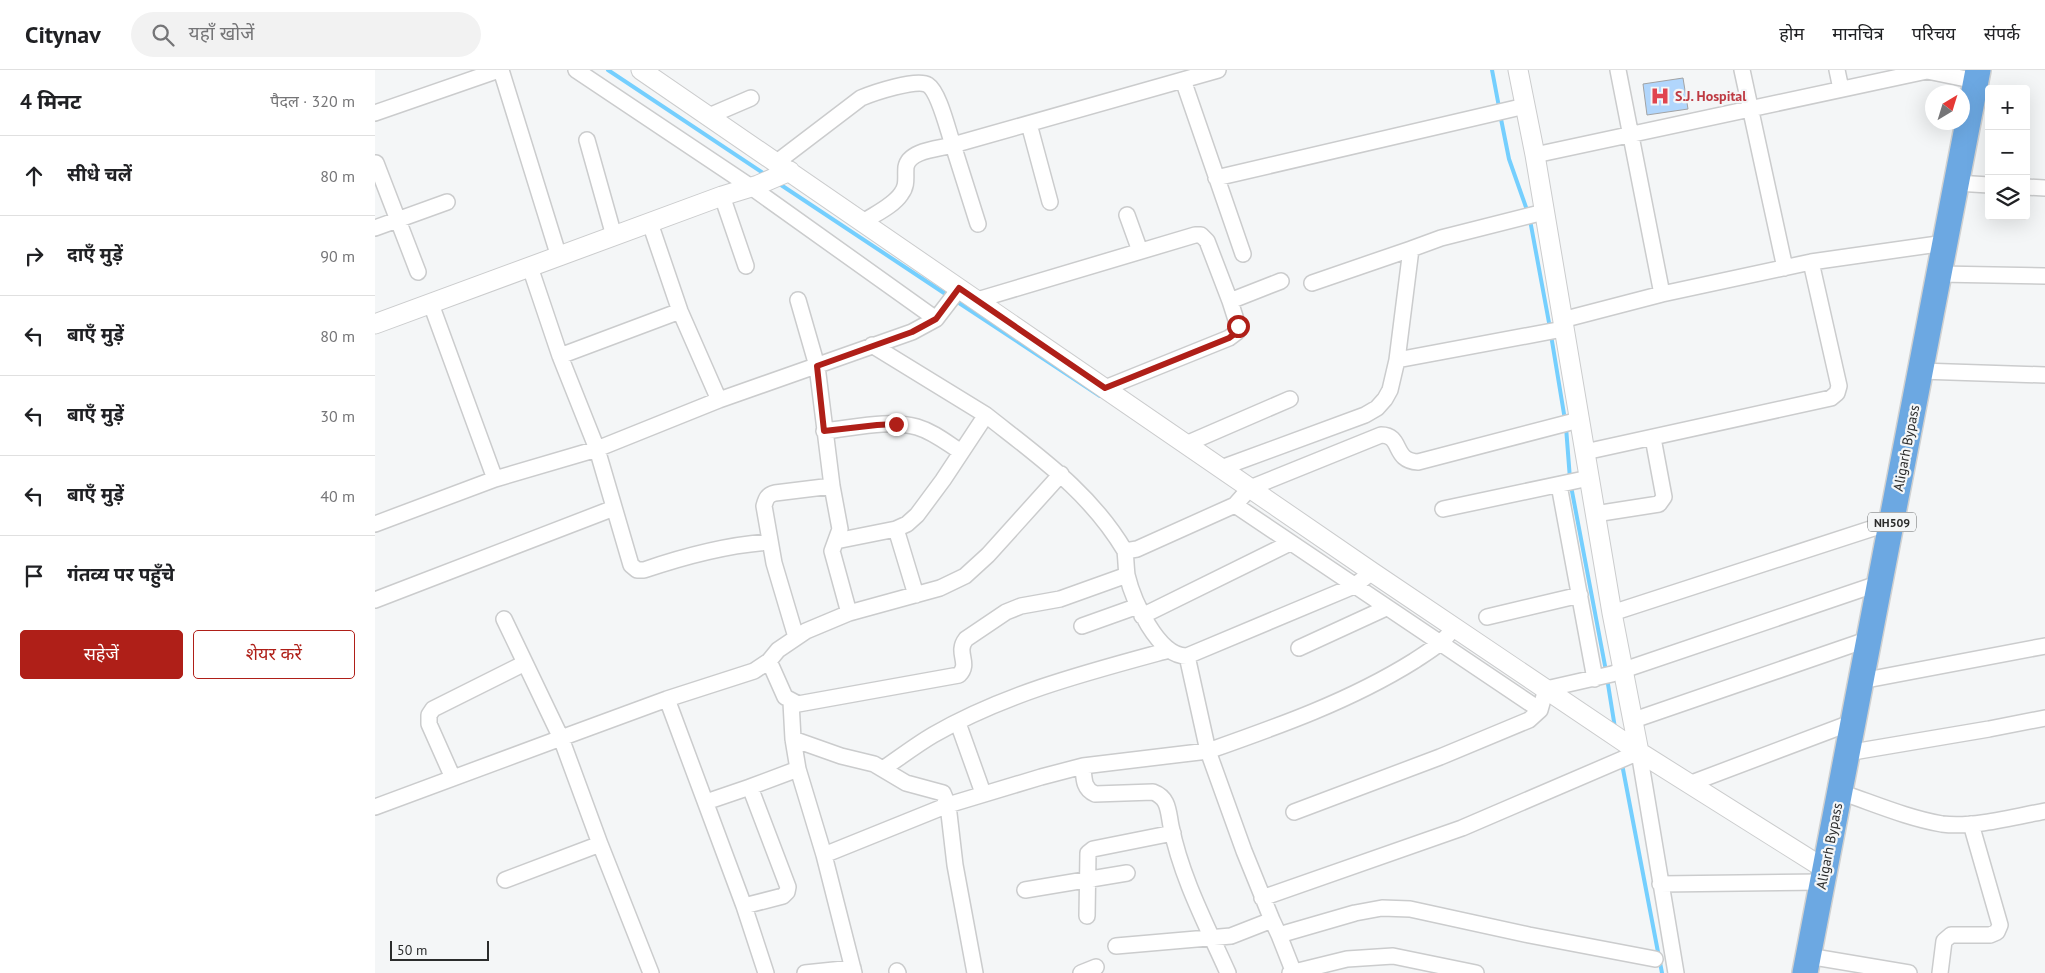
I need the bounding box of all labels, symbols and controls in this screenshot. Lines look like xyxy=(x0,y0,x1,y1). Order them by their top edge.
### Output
search box xyxy=(131,12,481,57)
text: Citynav xyxy=(25,19,101,50)
icon: search xyxy=(149,21,177,49)
text: यहाँ खोजें xyxy=(189,21,254,45)
text: होम xyxy=(1779,22,1804,45)
text: मानचित्र xyxy=(1832,22,1884,45)
text: परिचय xyxy=(1912,22,1956,45)
text: संपर्क xyxy=(1984,22,2020,45)
hospital icon: S.J. Hospital xyxy=(1649,85,1671,107)
north arrow xyxy=(1925,85,1970,130)
map controls xyxy=(1985,85,2030,220)
button: + xyxy=(1985,85,2030,130)
place label: S.J. Hospital xyxy=(1675,87,1747,105)
text: 4 मिनट xyxy=(20,88,81,115)
text: पैदल · 320 m xyxy=(270,91,355,111)
button: − xyxy=(1985,130,2030,175)
icon: ahead xyxy=(20,162,48,190)
text: सीधे चलें xyxy=(67,162,132,186)
text: 80 m xyxy=(320,166,355,186)
button: layers xyxy=(1985,175,2030,220)
icon: right xyxy=(20,242,48,270)
text: दाएँ मुड़ें xyxy=(67,242,123,266)
text: 90 m xyxy=(320,246,355,266)
route start xyxy=(1227,315,1250,338)
icon: left xyxy=(20,322,48,350)
text: बाएँ मुड़ें xyxy=(67,322,124,346)
text: 80 m xyxy=(320,326,355,346)
icon: left xyxy=(20,402,48,430)
text: बाएँ मुड़ें xyxy=(67,402,124,426)
street label: Aligarh Bypass xyxy=(1889,403,1923,493)
text: 30 m xyxy=(320,406,355,426)
route end xyxy=(885,413,908,436)
icon: left xyxy=(20,482,48,510)
text: बाएँ मुड़ें xyxy=(67,482,124,506)
text: 40 m xyxy=(320,486,355,506)
road number: NH509 xyxy=(1868,512,1916,532)
icon: arrive xyxy=(20,562,48,590)
text: गंतव्य पर पहुँचे xyxy=(67,562,174,586)
button: सहेजें xyxy=(20,630,183,679)
button: शेयर करें xyxy=(193,630,355,679)
street label: Aligarh Bypass xyxy=(1812,801,1846,891)
scale bar xyxy=(390,938,489,961)
text: 50 m xyxy=(397,941,427,959)

